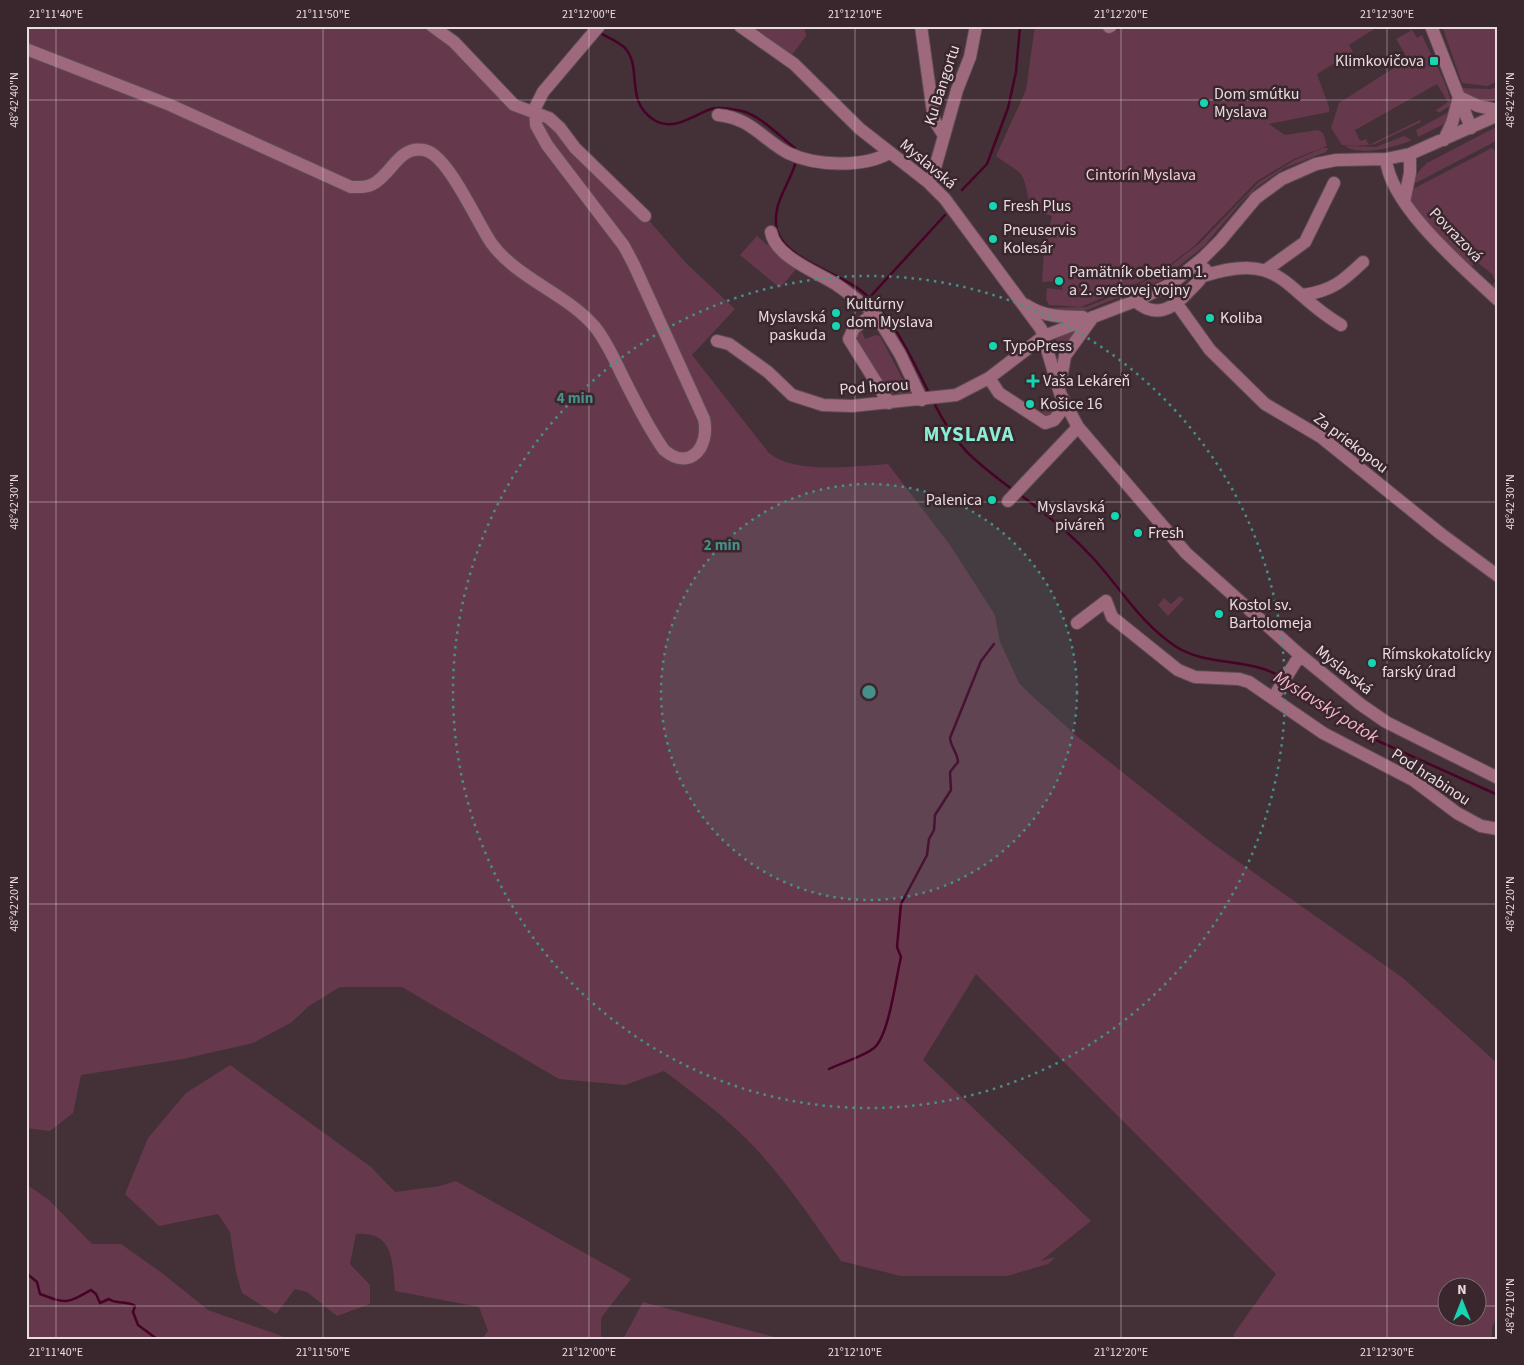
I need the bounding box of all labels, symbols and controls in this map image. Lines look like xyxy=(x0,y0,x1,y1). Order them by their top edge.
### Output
text: 21°11'40"E xyxy=(29,6,83,23)
text: 21°11'50"E xyxy=(296,6,350,23)
text: 21°12'00"E xyxy=(562,6,616,23)
text: 21°12'10"E xyxy=(828,6,882,23)
text: 21°12'20"E xyxy=(1094,6,1148,23)
text: 21°12'30"E xyxy=(1360,6,1414,23)
street label: Ku Bangortu xyxy=(919,42,965,128)
place label: Klimkovičova xyxy=(1335,50,1424,72)
marker: Klimkovičova xyxy=(1428,55,1440,67)
text: 48°42'40"N xyxy=(6,72,23,128)
text: 48°42'40"N xyxy=(1502,72,1519,128)
place label: Dom smútku Myslava xyxy=(1214,83,1299,123)
marker: Dom smútku Myslava xyxy=(1198,97,1210,109)
street label: Myslavská xyxy=(895,134,961,194)
park label: Cintorín Myslava xyxy=(1086,164,1196,186)
place label: Fresh Plus xyxy=(1003,195,1071,217)
marker: Fresh Plus xyxy=(987,200,999,212)
street label: Povrazová xyxy=(1424,203,1488,267)
place label: Pneuservis Kolesár xyxy=(1003,219,1076,259)
marker: Pneuservis Kolesár xyxy=(987,233,999,245)
place label: Pamätník obetiam 1. a 2. svetovej vojny xyxy=(1069,261,1207,301)
marker: Pamätník obetiam 1. a 2. svetovej vojny xyxy=(1053,275,1065,287)
place label: Kultúrny dom Myslava xyxy=(846,293,933,333)
place label: Myslavská paskuda xyxy=(758,306,826,346)
marker: Kultúrny dom Myslava xyxy=(830,307,842,319)
place label: Koliba xyxy=(1220,307,1263,329)
marker: Koliba xyxy=(1204,312,1216,324)
marker: Myslavská paskuda xyxy=(830,320,842,332)
place label: TypoPress xyxy=(1003,335,1072,357)
marker: TypoPress xyxy=(987,340,999,352)
place label: Vaša Lekáreň xyxy=(1043,370,1130,392)
street label: Pod horou xyxy=(839,374,909,400)
marker: Vaša Lekáreň xyxy=(1027,375,1039,387)
text: 4 min xyxy=(557,388,593,409)
place label: Košice 16 xyxy=(1040,393,1102,415)
marker: Košice 16 xyxy=(1024,398,1036,410)
street label: Za priekopou xyxy=(1309,408,1393,478)
district label: MYSLAVA xyxy=(923,419,1015,449)
text: 48°42'30"N xyxy=(6,474,23,530)
text: 48°42'30"N xyxy=(1502,474,1519,530)
place label: Palenica xyxy=(926,489,982,511)
marker: Palenica xyxy=(986,494,998,506)
place label: Myslavská piváreň xyxy=(1037,496,1105,536)
marker: Myslavská piváreň xyxy=(1109,510,1121,522)
place label: Fresh xyxy=(1148,522,1184,544)
marker: Fresh xyxy=(1132,527,1144,539)
text: 2 min xyxy=(704,535,740,556)
place label: Kostol sv. Bartolomeja xyxy=(1229,594,1312,634)
marker: Kostol sv. Bartolomeja xyxy=(1213,608,1225,620)
street label: Myslavská xyxy=(1311,640,1377,700)
place label: Rímskokatolícky farský úrad xyxy=(1382,643,1492,683)
marker: Rímskokatolícky farský úrad xyxy=(1366,657,1378,669)
water label: Myslavský potok xyxy=(1269,665,1384,750)
centre of rings xyxy=(860,683,878,701)
street label: Pod hrabinou xyxy=(1387,743,1475,811)
text: 48°42'20"N xyxy=(6,876,23,932)
text: 48°42'20"N xyxy=(1502,876,1519,932)
north arrow xyxy=(1436,1278,1486,1328)
text: 48°42'10"N xyxy=(1502,1278,1519,1334)
text: N xyxy=(1457,1280,1467,1300)
text: 21°11'40"E xyxy=(29,1344,83,1361)
text: 21°11'50"E xyxy=(296,1344,350,1361)
text: 21°12'00"E xyxy=(562,1344,616,1361)
text: 21°12'10"E xyxy=(828,1344,882,1361)
text: 21°12'20"E xyxy=(1094,1344,1148,1361)
text: 21°12'30"E xyxy=(1360,1344,1414,1361)

